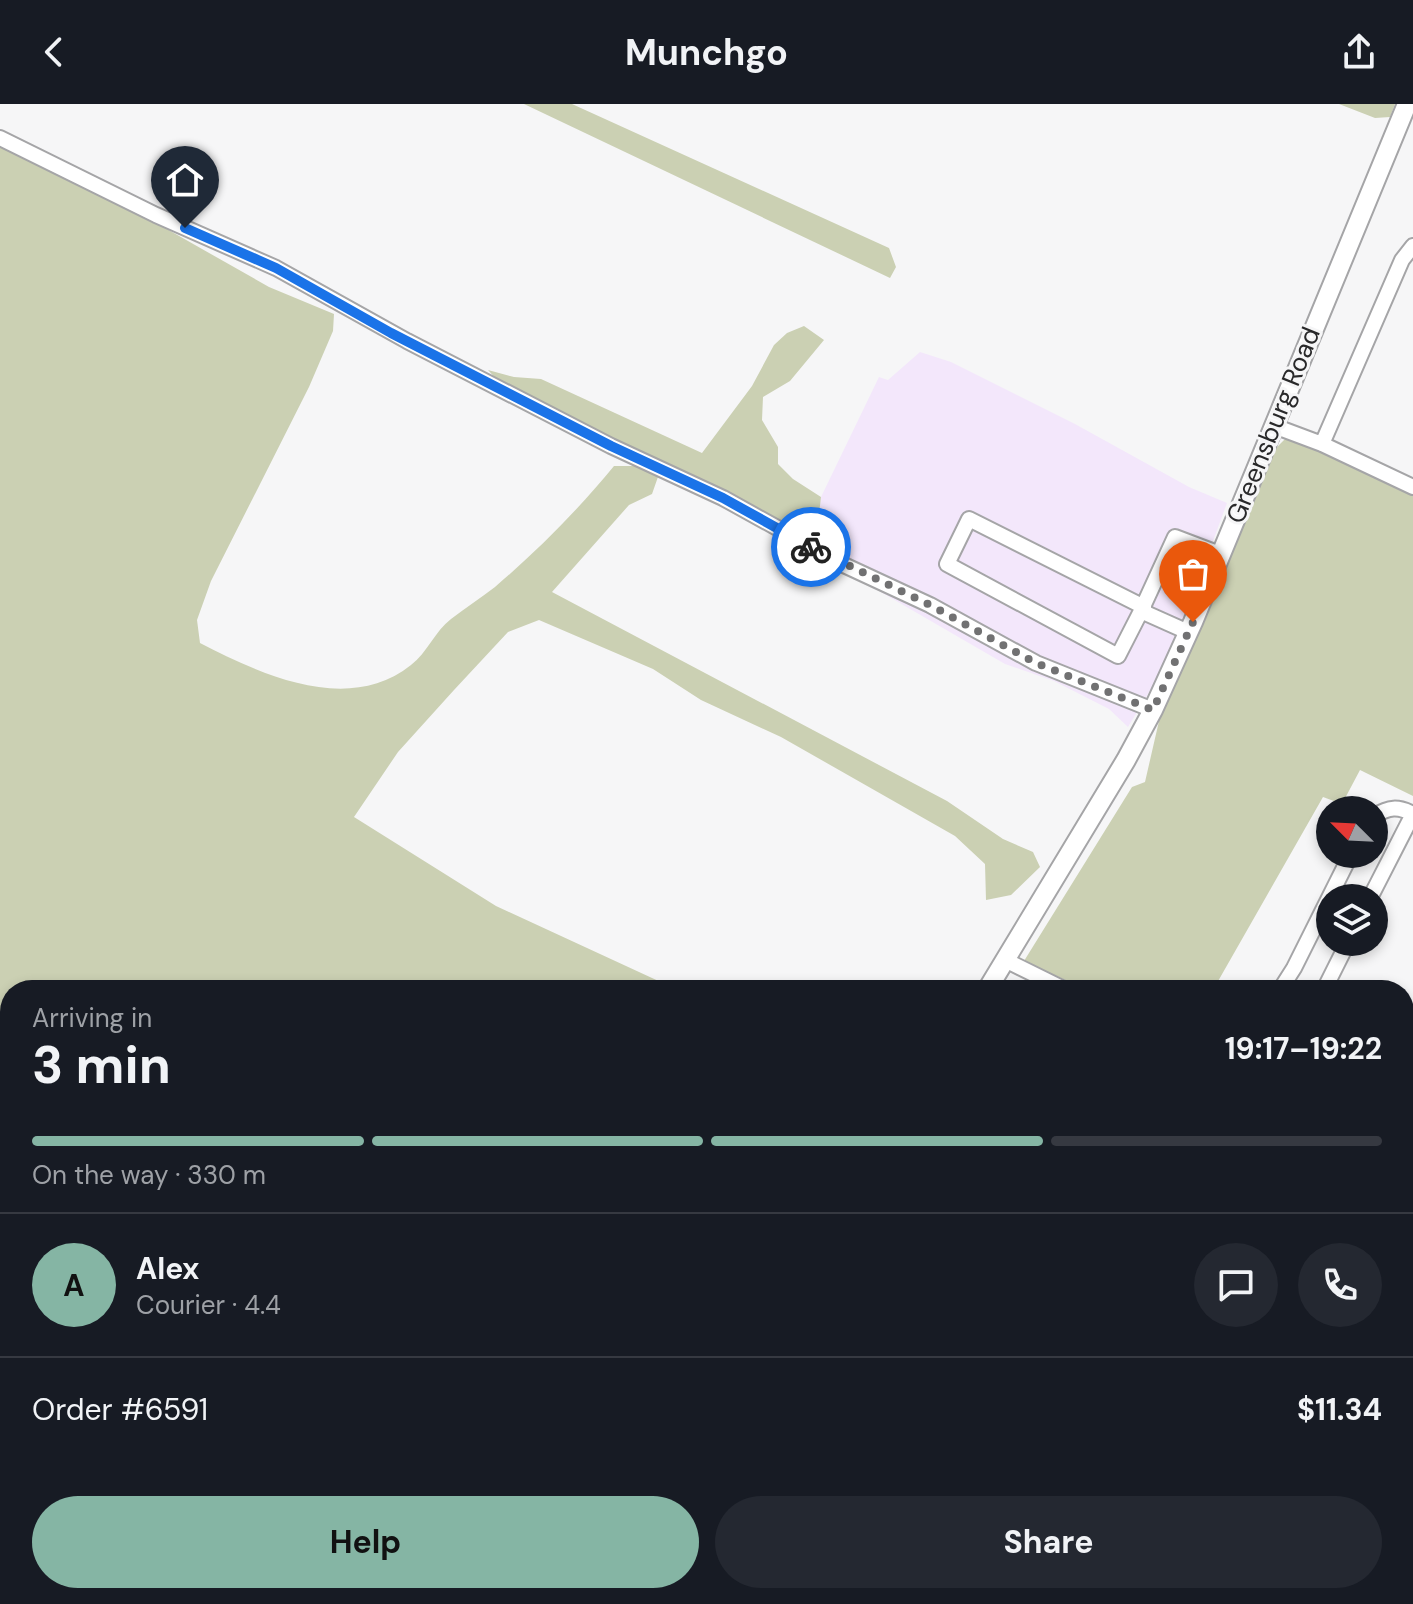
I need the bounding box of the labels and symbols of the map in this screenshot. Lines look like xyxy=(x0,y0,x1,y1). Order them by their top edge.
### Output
pin xyxy=(151,146,219,228)
street label: Greensburg Road xyxy=(1218,322,1328,528)
courier xyxy=(771,507,851,587)
pin xyxy=(1159,540,1227,622)
north arrow xyxy=(1316,796,1388,868)

